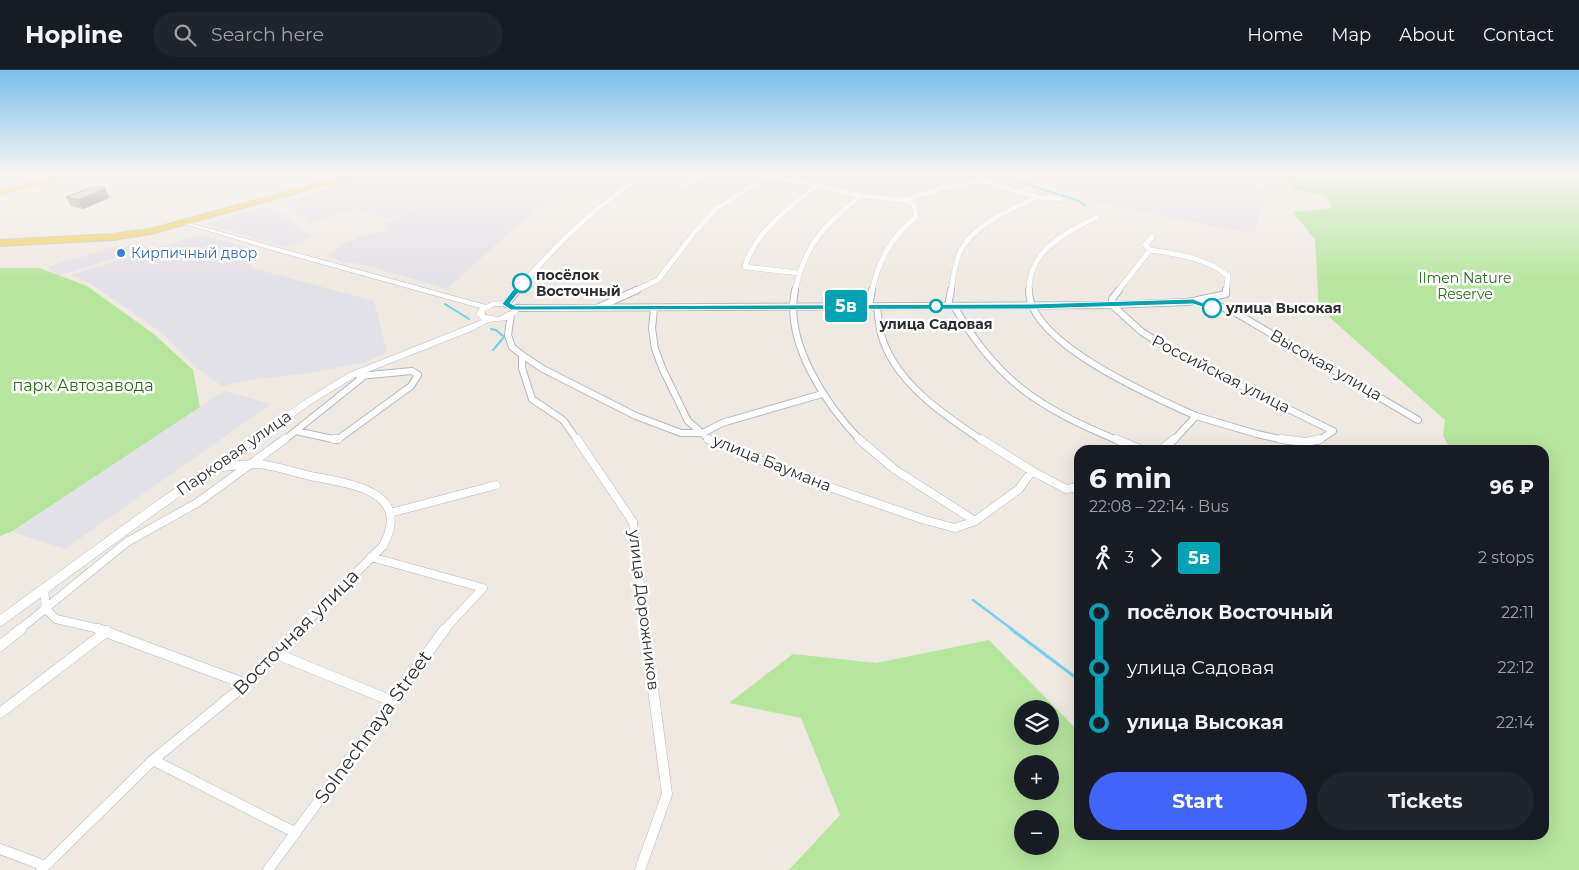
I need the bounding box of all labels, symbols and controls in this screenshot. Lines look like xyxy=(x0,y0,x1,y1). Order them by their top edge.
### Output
search box xyxy=(153,12,503,57)
text: Hopline xyxy=(25,20,123,49)
icon: search xyxy=(171,21,199,49)
text: Search here xyxy=(211,23,324,46)
text: Home xyxy=(1247,24,1303,46)
text: Map xyxy=(1331,24,1371,46)
text: About xyxy=(1399,24,1455,46)
text: Contact xyxy=(1483,24,1554,46)
place label: Кирпичный двор xyxy=(131,244,257,262)
marker: Кирпичный двор xyxy=(115,247,127,259)
place label: посёлок Восточный xyxy=(536,266,621,300)
park label: Ilmen Nature Reserve xyxy=(1418,269,1512,303)
marker: посёлок Восточный xyxy=(512,273,532,293)
line badge: 5в xyxy=(824,290,868,322)
text: 5в xyxy=(835,295,857,317)
marker: улица Высокая xyxy=(1202,298,1222,318)
marker: улица Садовая xyxy=(929,299,943,313)
place label: улица Высокая xyxy=(1225,299,1342,317)
place label: улица Садовая xyxy=(878,315,993,333)
street label: Высокая улица xyxy=(1267,325,1385,405)
street label: Российская улица xyxy=(1149,331,1293,417)
park label: парк Автозавода xyxy=(12,376,154,395)
street label: Парковая улица xyxy=(173,406,295,500)
street label: улица Баумана xyxy=(709,430,834,495)
text: 6 min xyxy=(1089,461,1172,495)
text: 96 ₽ xyxy=(1490,476,1534,499)
text: 22:08 – 22:14 · Bus xyxy=(1089,497,1229,516)
street label: улица Дорожников xyxy=(625,528,663,691)
icon: walk xyxy=(1089,544,1117,572)
icon: forward xyxy=(1142,544,1170,572)
text: 5в xyxy=(1188,547,1210,569)
text: 3 xyxy=(1125,548,1134,567)
text: 2 stops xyxy=(1478,548,1534,567)
street label: Восточная улица xyxy=(228,564,364,700)
text: посёлок Восточный xyxy=(1127,601,1333,624)
text: 22:11 xyxy=(1501,603,1534,622)
street label: Solnechnaya Street xyxy=(310,646,436,808)
text: улица Садовая xyxy=(1127,656,1274,679)
text: 22:12 xyxy=(1498,658,1534,677)
map controls xyxy=(1014,700,1059,855)
button: layers xyxy=(1014,700,1059,745)
text: улица Высокая xyxy=(1127,711,1284,734)
text: 22:14 xyxy=(1496,713,1534,732)
button: + xyxy=(1014,755,1059,800)
button: Start xyxy=(1089,772,1307,830)
button: Tickets xyxy=(1317,772,1534,830)
button: − xyxy=(1014,810,1059,855)

